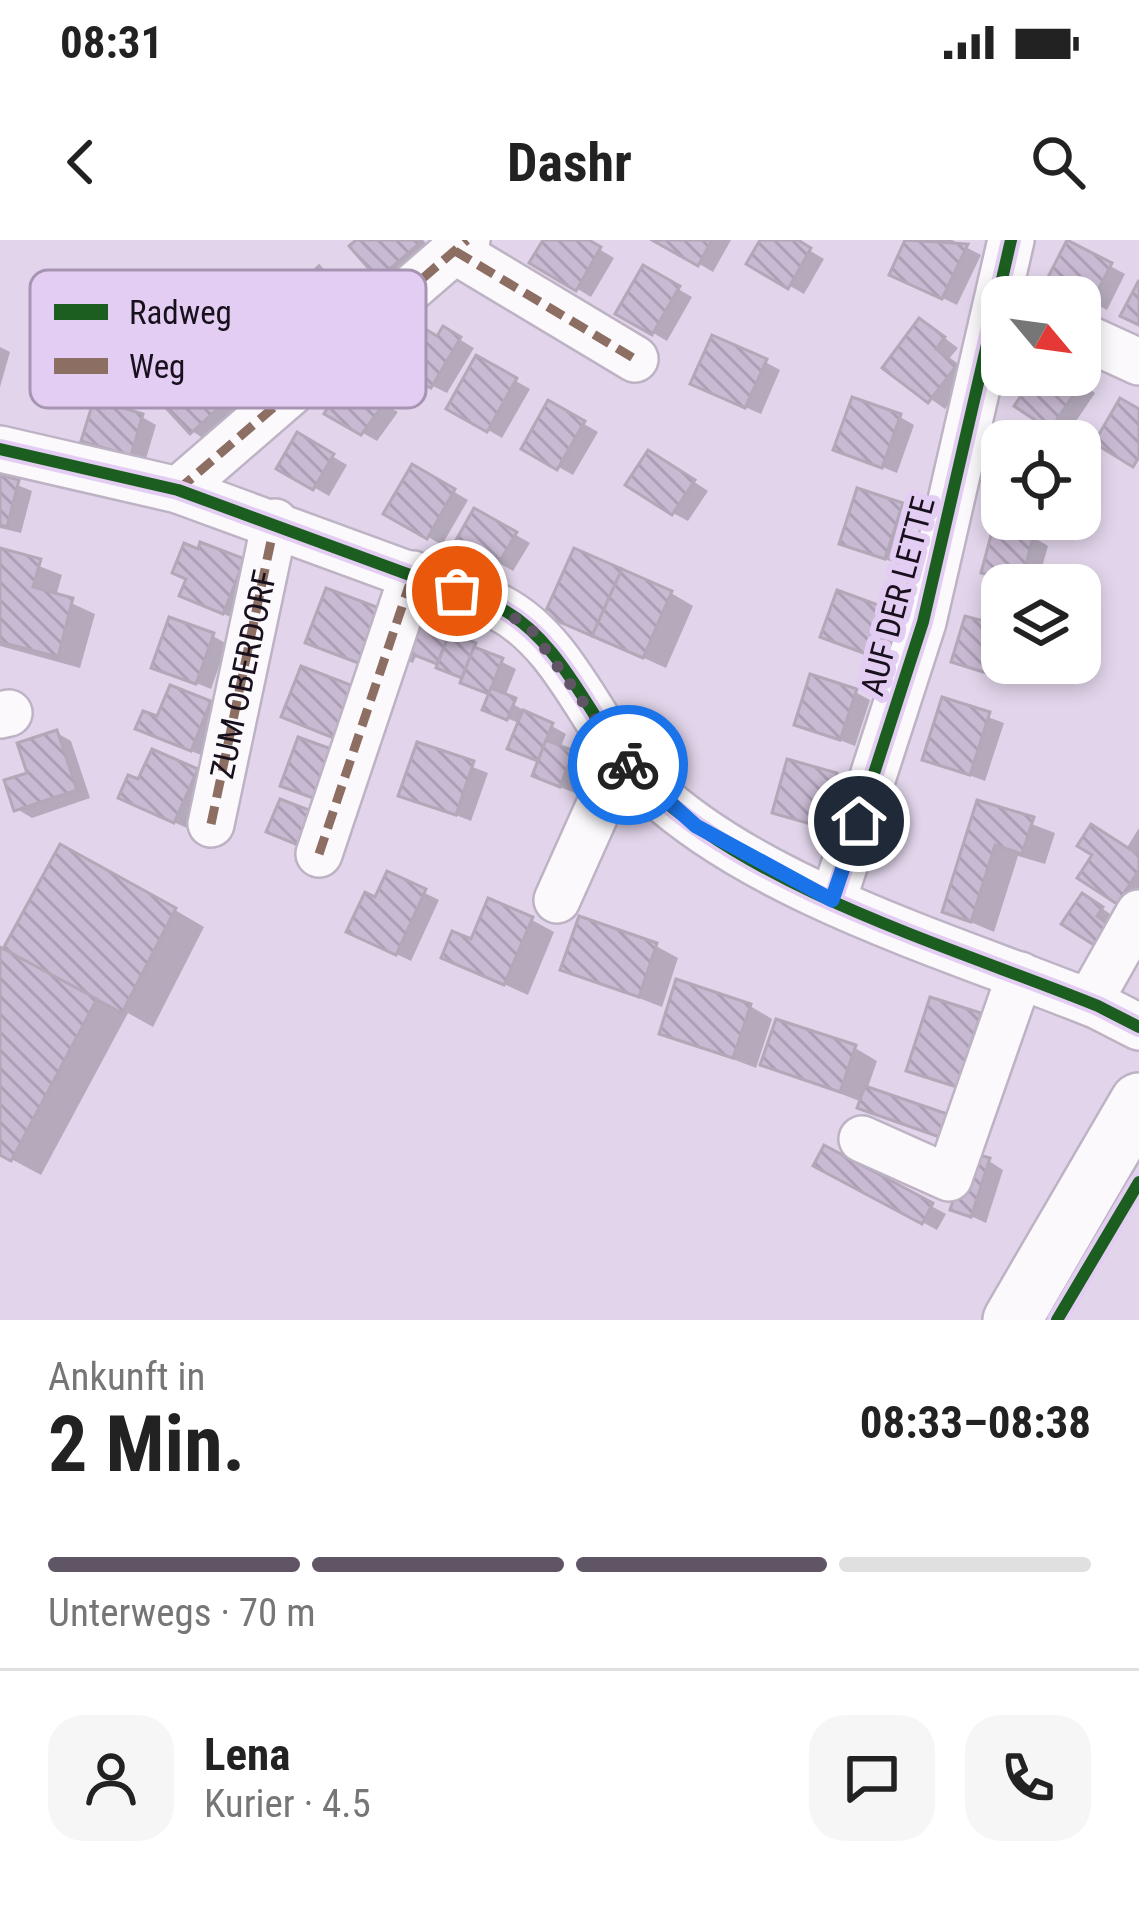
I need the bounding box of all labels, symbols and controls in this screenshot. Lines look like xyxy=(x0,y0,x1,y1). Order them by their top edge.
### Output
text: 08:31 xyxy=(60,16,163,69)
icon: back xyxy=(48,129,114,195)
icon: search xyxy=(1025,129,1091,195)
text: Dashr xyxy=(507,131,632,194)
legend xyxy=(30,270,426,408)
north arrow xyxy=(981,276,1101,396)
map controls xyxy=(981,276,1101,684)
text: Radweg xyxy=(129,293,232,332)
text: Weg xyxy=(129,347,185,386)
button: locate xyxy=(981,420,1101,540)
street label: AUF DER LETTE xyxy=(852,492,943,700)
pin xyxy=(406,540,508,642)
icon: bag xyxy=(424,558,490,624)
button: layers xyxy=(981,564,1101,684)
street label: ZUM OBERDORF xyxy=(202,567,284,782)
courier xyxy=(568,705,688,825)
icon: bike xyxy=(595,732,661,798)
pin xyxy=(808,770,910,872)
icon: home xyxy=(826,788,892,854)
text: Ankunft in xyxy=(48,1354,205,1400)
text: 08:33–08:38 xyxy=(860,1396,1091,1449)
text: 2 Min. xyxy=(48,1399,245,1490)
text: Unterwegs · 70 m xyxy=(48,1590,316,1636)
button: person xyxy=(48,1715,174,1841)
button: chat xyxy=(809,1715,935,1841)
button: phone xyxy=(965,1715,1091,1841)
text: Lena xyxy=(204,1728,290,1781)
text: Kurier · 4.5 xyxy=(204,1781,371,1827)

